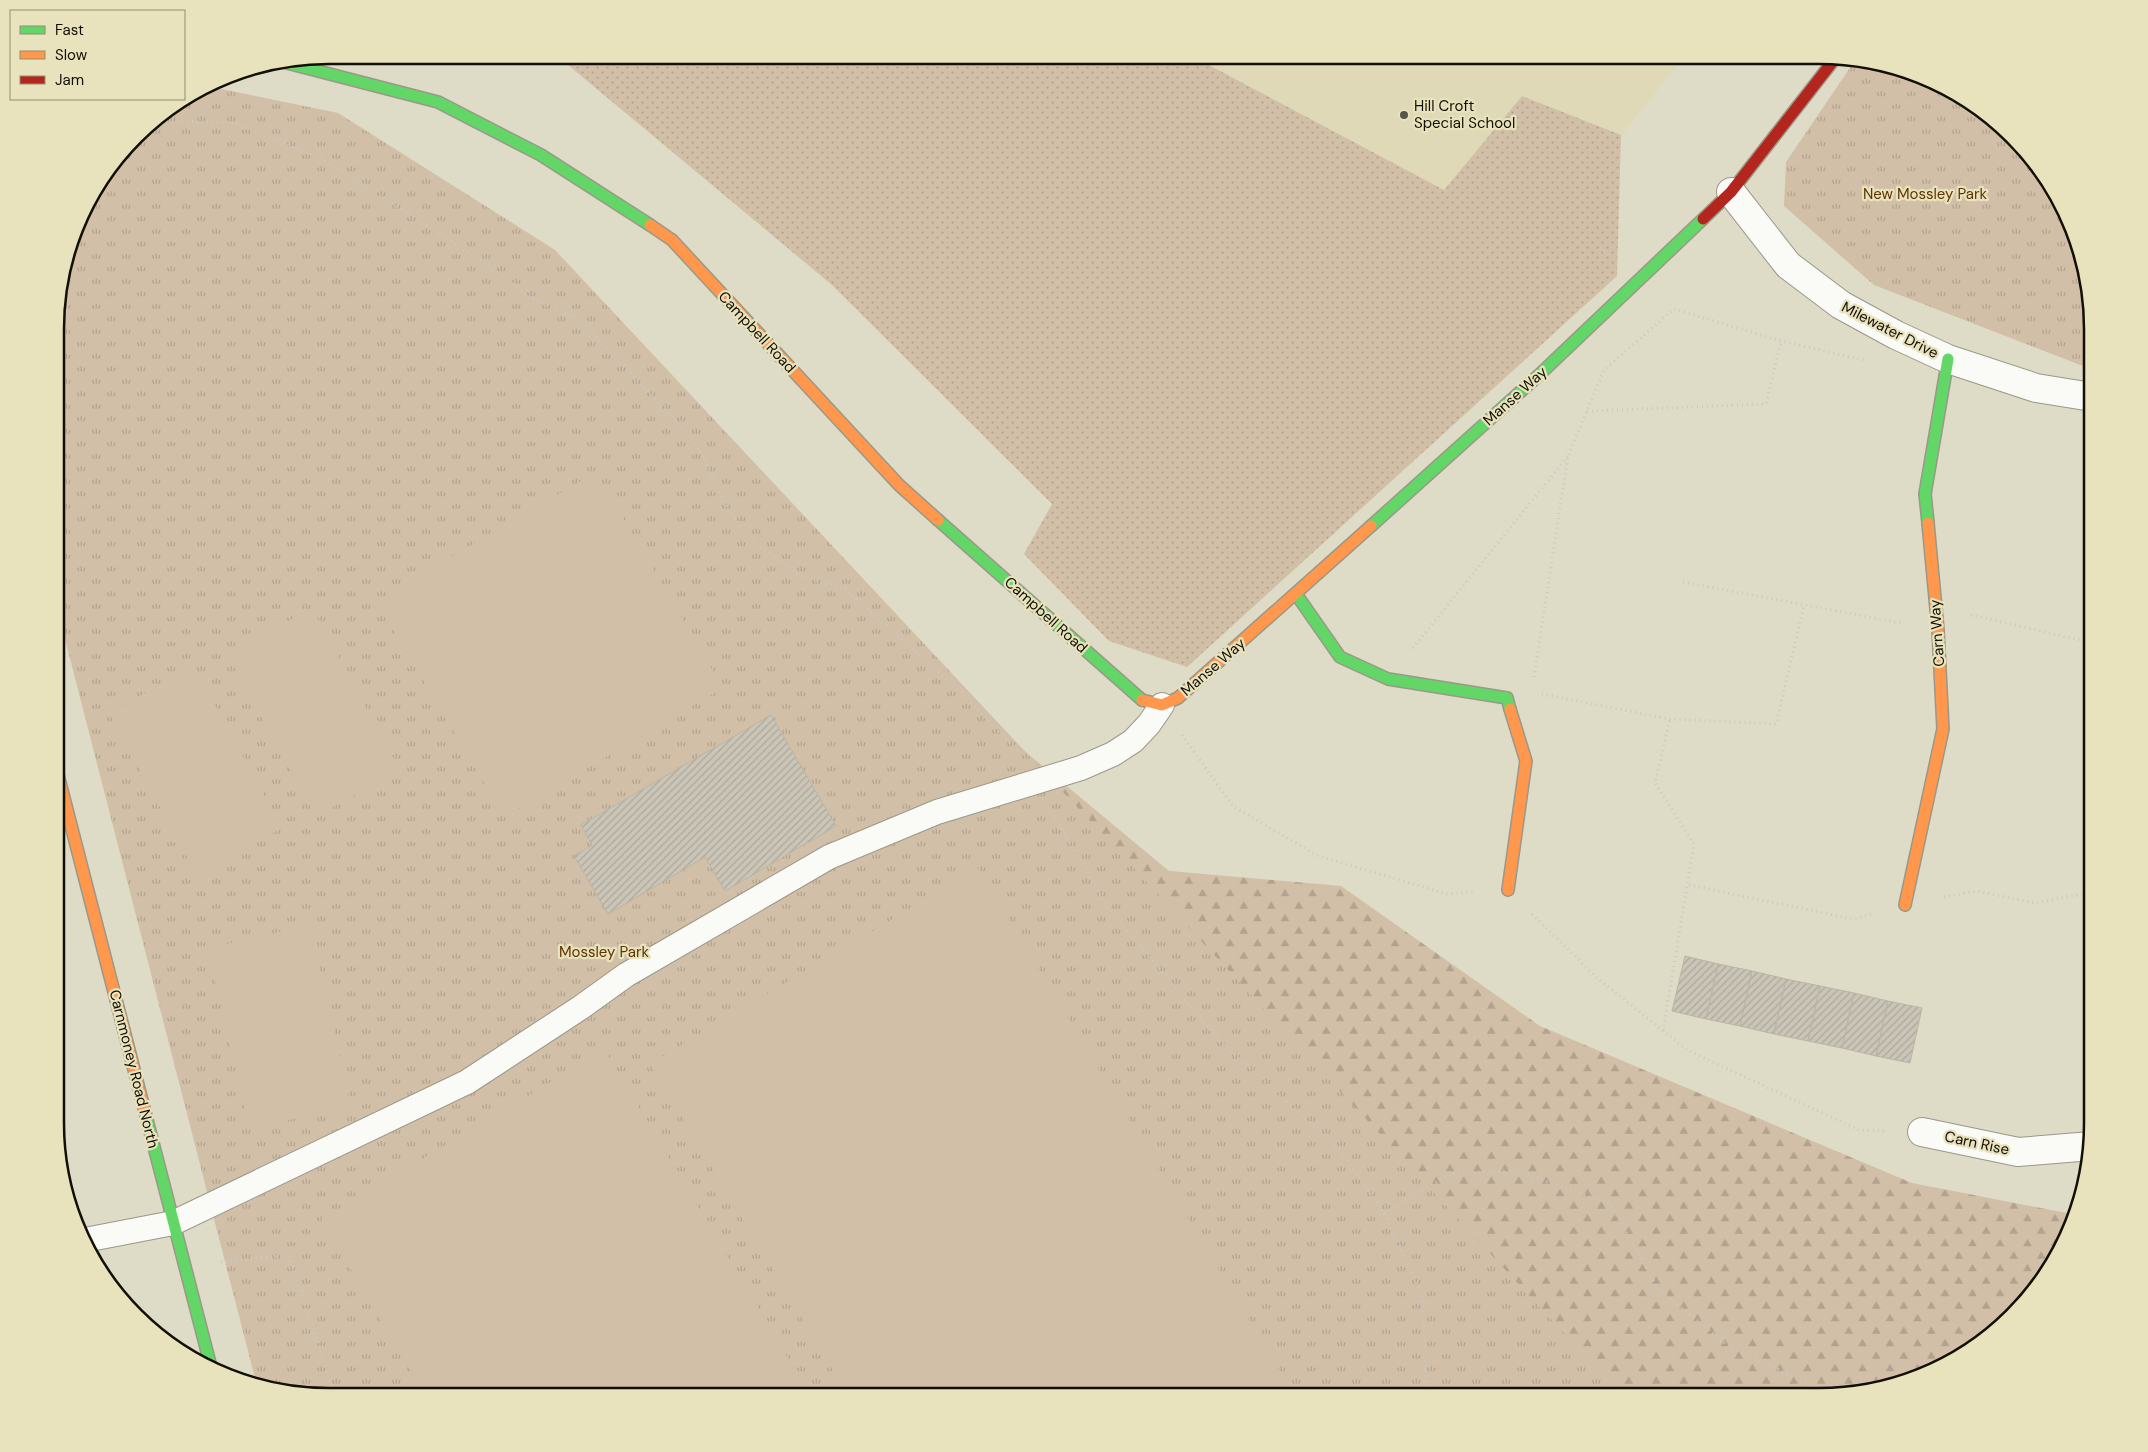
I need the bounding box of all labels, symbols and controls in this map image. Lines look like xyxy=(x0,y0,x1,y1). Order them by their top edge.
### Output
legend xyxy=(10,10,185,100)
text: Fast xyxy=(55,20,84,40)
text: Slow xyxy=(55,45,88,65)
text: Jam xyxy=(55,70,84,90)
place label: Hill Croft Special School xyxy=(1414,96,1515,133)
marker: Hill Croft Special School xyxy=(1398,109,1410,121)
park label: New Mossley Park xyxy=(1863,184,1987,204)
street label: Campbell Road xyxy=(714,287,800,377)
street label: Milewater Drive xyxy=(1838,297,1942,363)
street label: Manse Way xyxy=(1479,362,1552,430)
street label: Campbell Road xyxy=(1000,572,1092,658)
street label: Carn Way xyxy=(1925,598,1949,667)
street label: Manse Way xyxy=(1176,633,1250,701)
park label: Mossley Park xyxy=(559,942,649,962)
street label: Carnmoney Road North xyxy=(105,988,163,1150)
street label: Carn Rise xyxy=(1943,1126,2011,1160)

